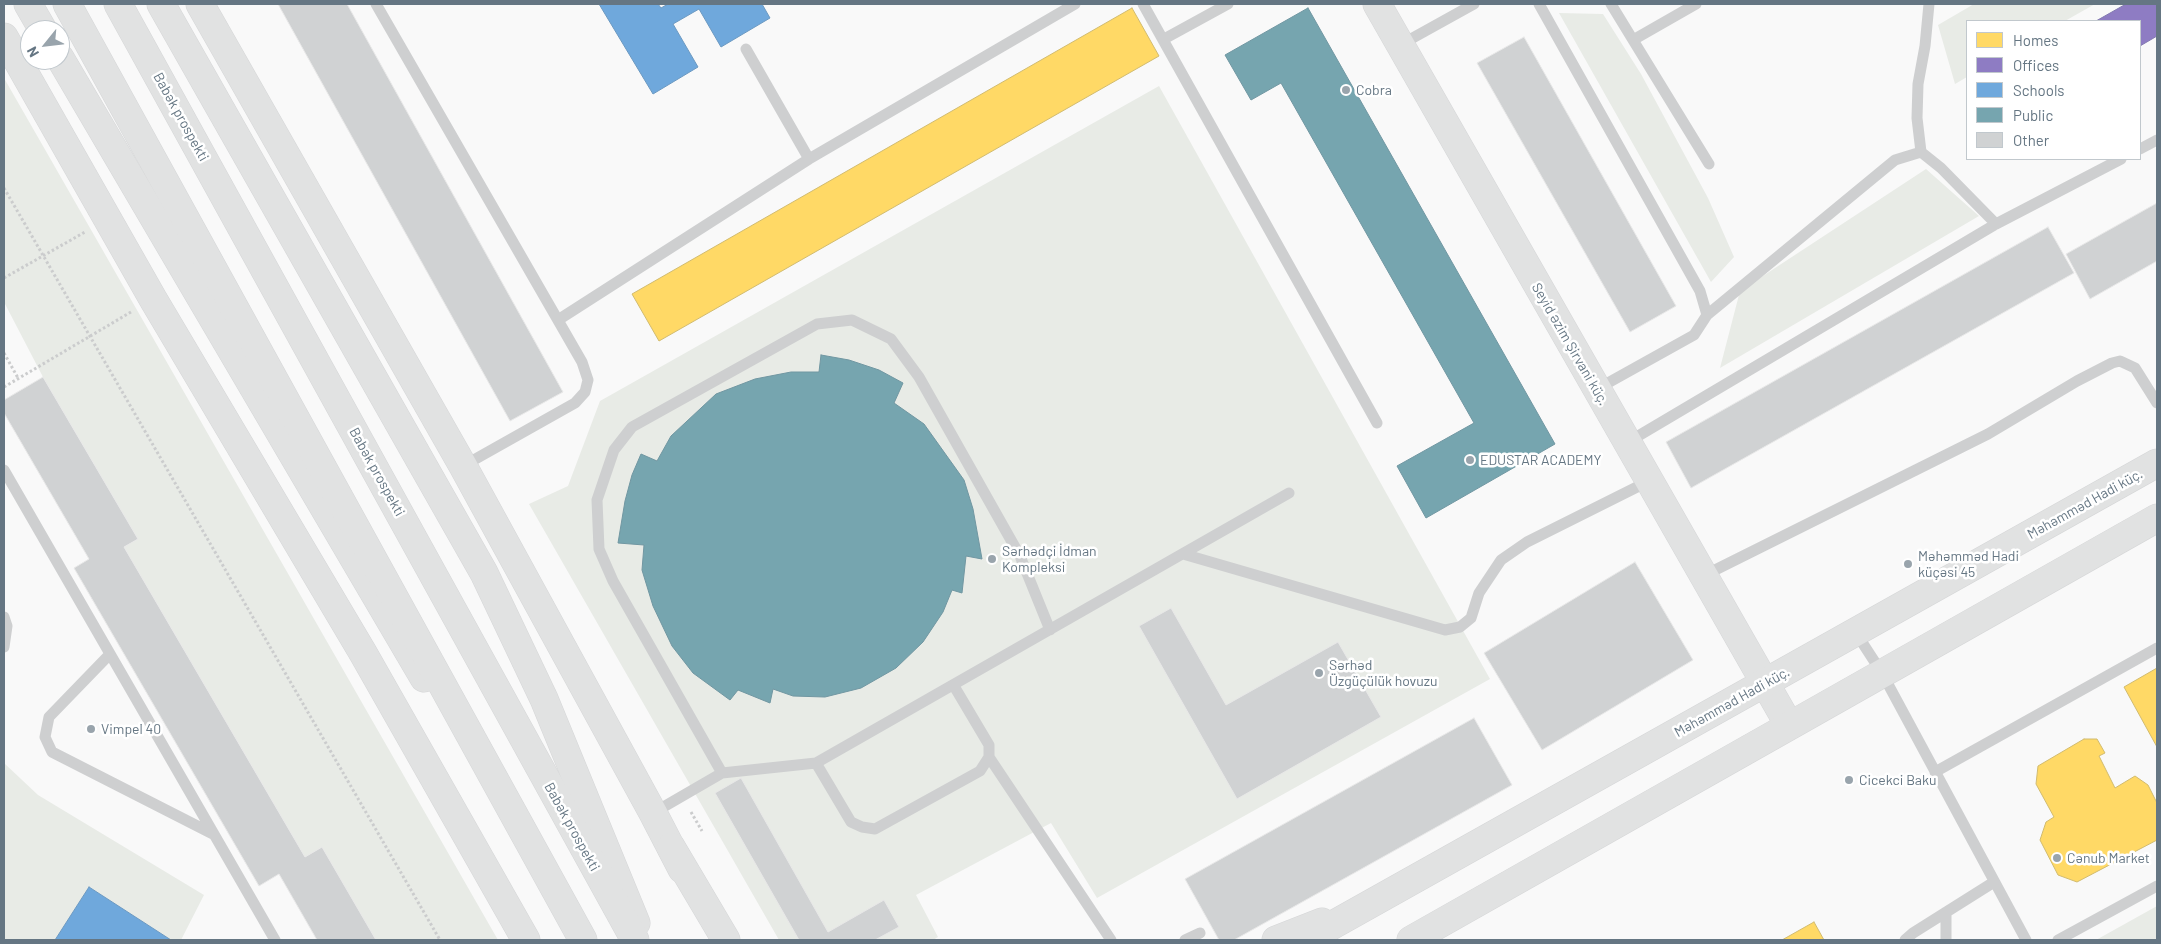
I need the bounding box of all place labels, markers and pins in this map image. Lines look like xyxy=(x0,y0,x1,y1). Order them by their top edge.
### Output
place label: Cobra xyxy=(1356,82,1392,98)
marker: Cobra xyxy=(1340,84,1352,96)
place label: EDUSTAR ACADEMY xyxy=(1480,452,1602,468)
marker: EDUSTAR ACADEMY xyxy=(1464,454,1476,466)
place label: Sərhədçi İdman Kompleksi xyxy=(1002,543,1097,576)
place label: Məhəmməd Hadi küçəsi 45 xyxy=(1918,548,2019,580)
marker: Sərhədçi İdman Kompleksi xyxy=(986,553,998,565)
marker: Məhəmməd Hadi küçəsi 45 xyxy=(1902,558,1914,570)
place label: Sərhəd Üzgüçülük hovuzu xyxy=(1329,657,1437,690)
marker: Sərhəd Üzgüçülük hovuzu xyxy=(1313,667,1325,679)
place label: Vimpel 40 xyxy=(101,721,161,737)
marker: Vimpel 40 xyxy=(85,723,97,735)
place label: Cicekci Baku xyxy=(1859,772,1937,788)
marker: Cicekci Baku xyxy=(1843,774,1855,786)
place label: Cənub Market xyxy=(2067,850,2150,866)
marker: Cənub Market xyxy=(2051,852,2063,864)

